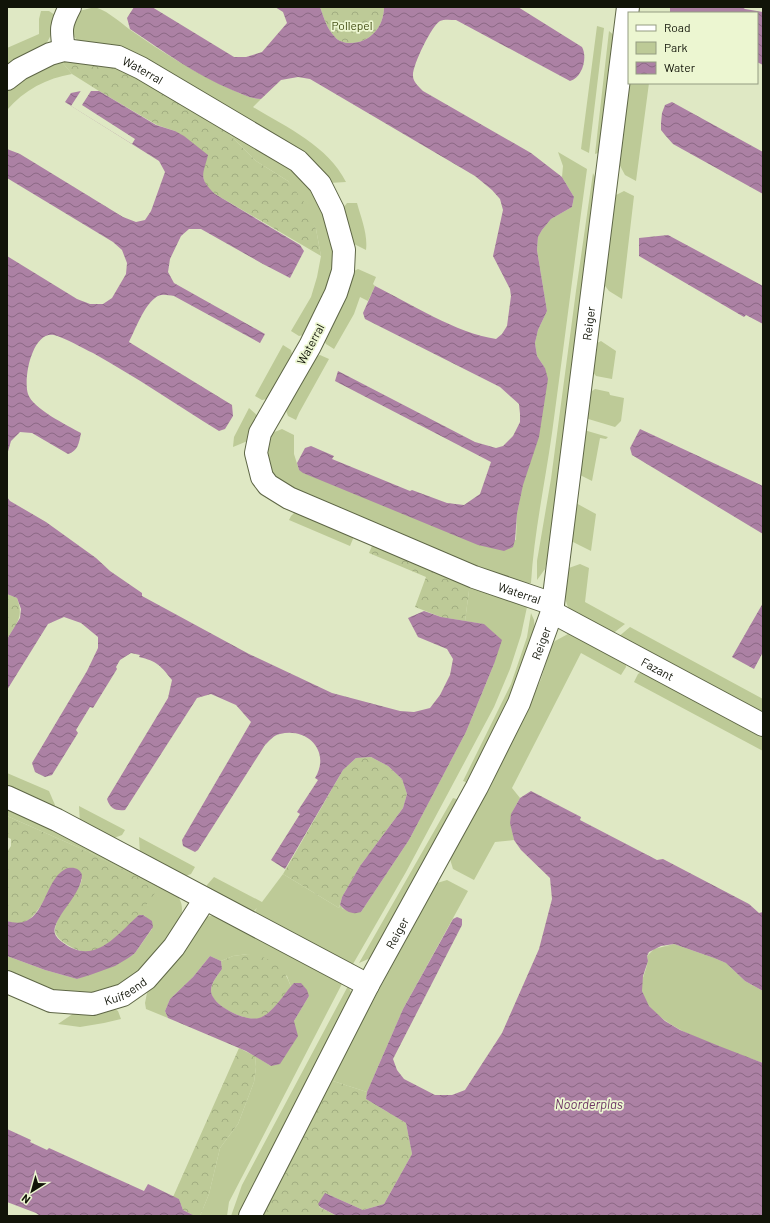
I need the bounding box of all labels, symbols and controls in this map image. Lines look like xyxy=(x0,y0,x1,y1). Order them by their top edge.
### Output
legend xyxy=(628,12,758,84)
park label: Pollepel xyxy=(331,18,373,32)
text: Road xyxy=(664,20,691,34)
text: Park xyxy=(664,40,688,54)
street label: Waterral xyxy=(120,53,166,87)
text: Water xyxy=(664,60,696,74)
street label: Reiger xyxy=(579,305,597,341)
street label: Waterral xyxy=(293,321,327,367)
street label: Waterral xyxy=(496,579,543,606)
street label: Reiger xyxy=(528,624,553,662)
street label: Fazant xyxy=(639,654,676,683)
street label: Reiger xyxy=(382,914,411,951)
street label: Kuifeend xyxy=(102,974,149,1007)
water label: Noorderplas xyxy=(555,1096,623,1112)
north arrow xyxy=(12,1171,52,1211)
text: N xyxy=(19,1192,33,1207)

